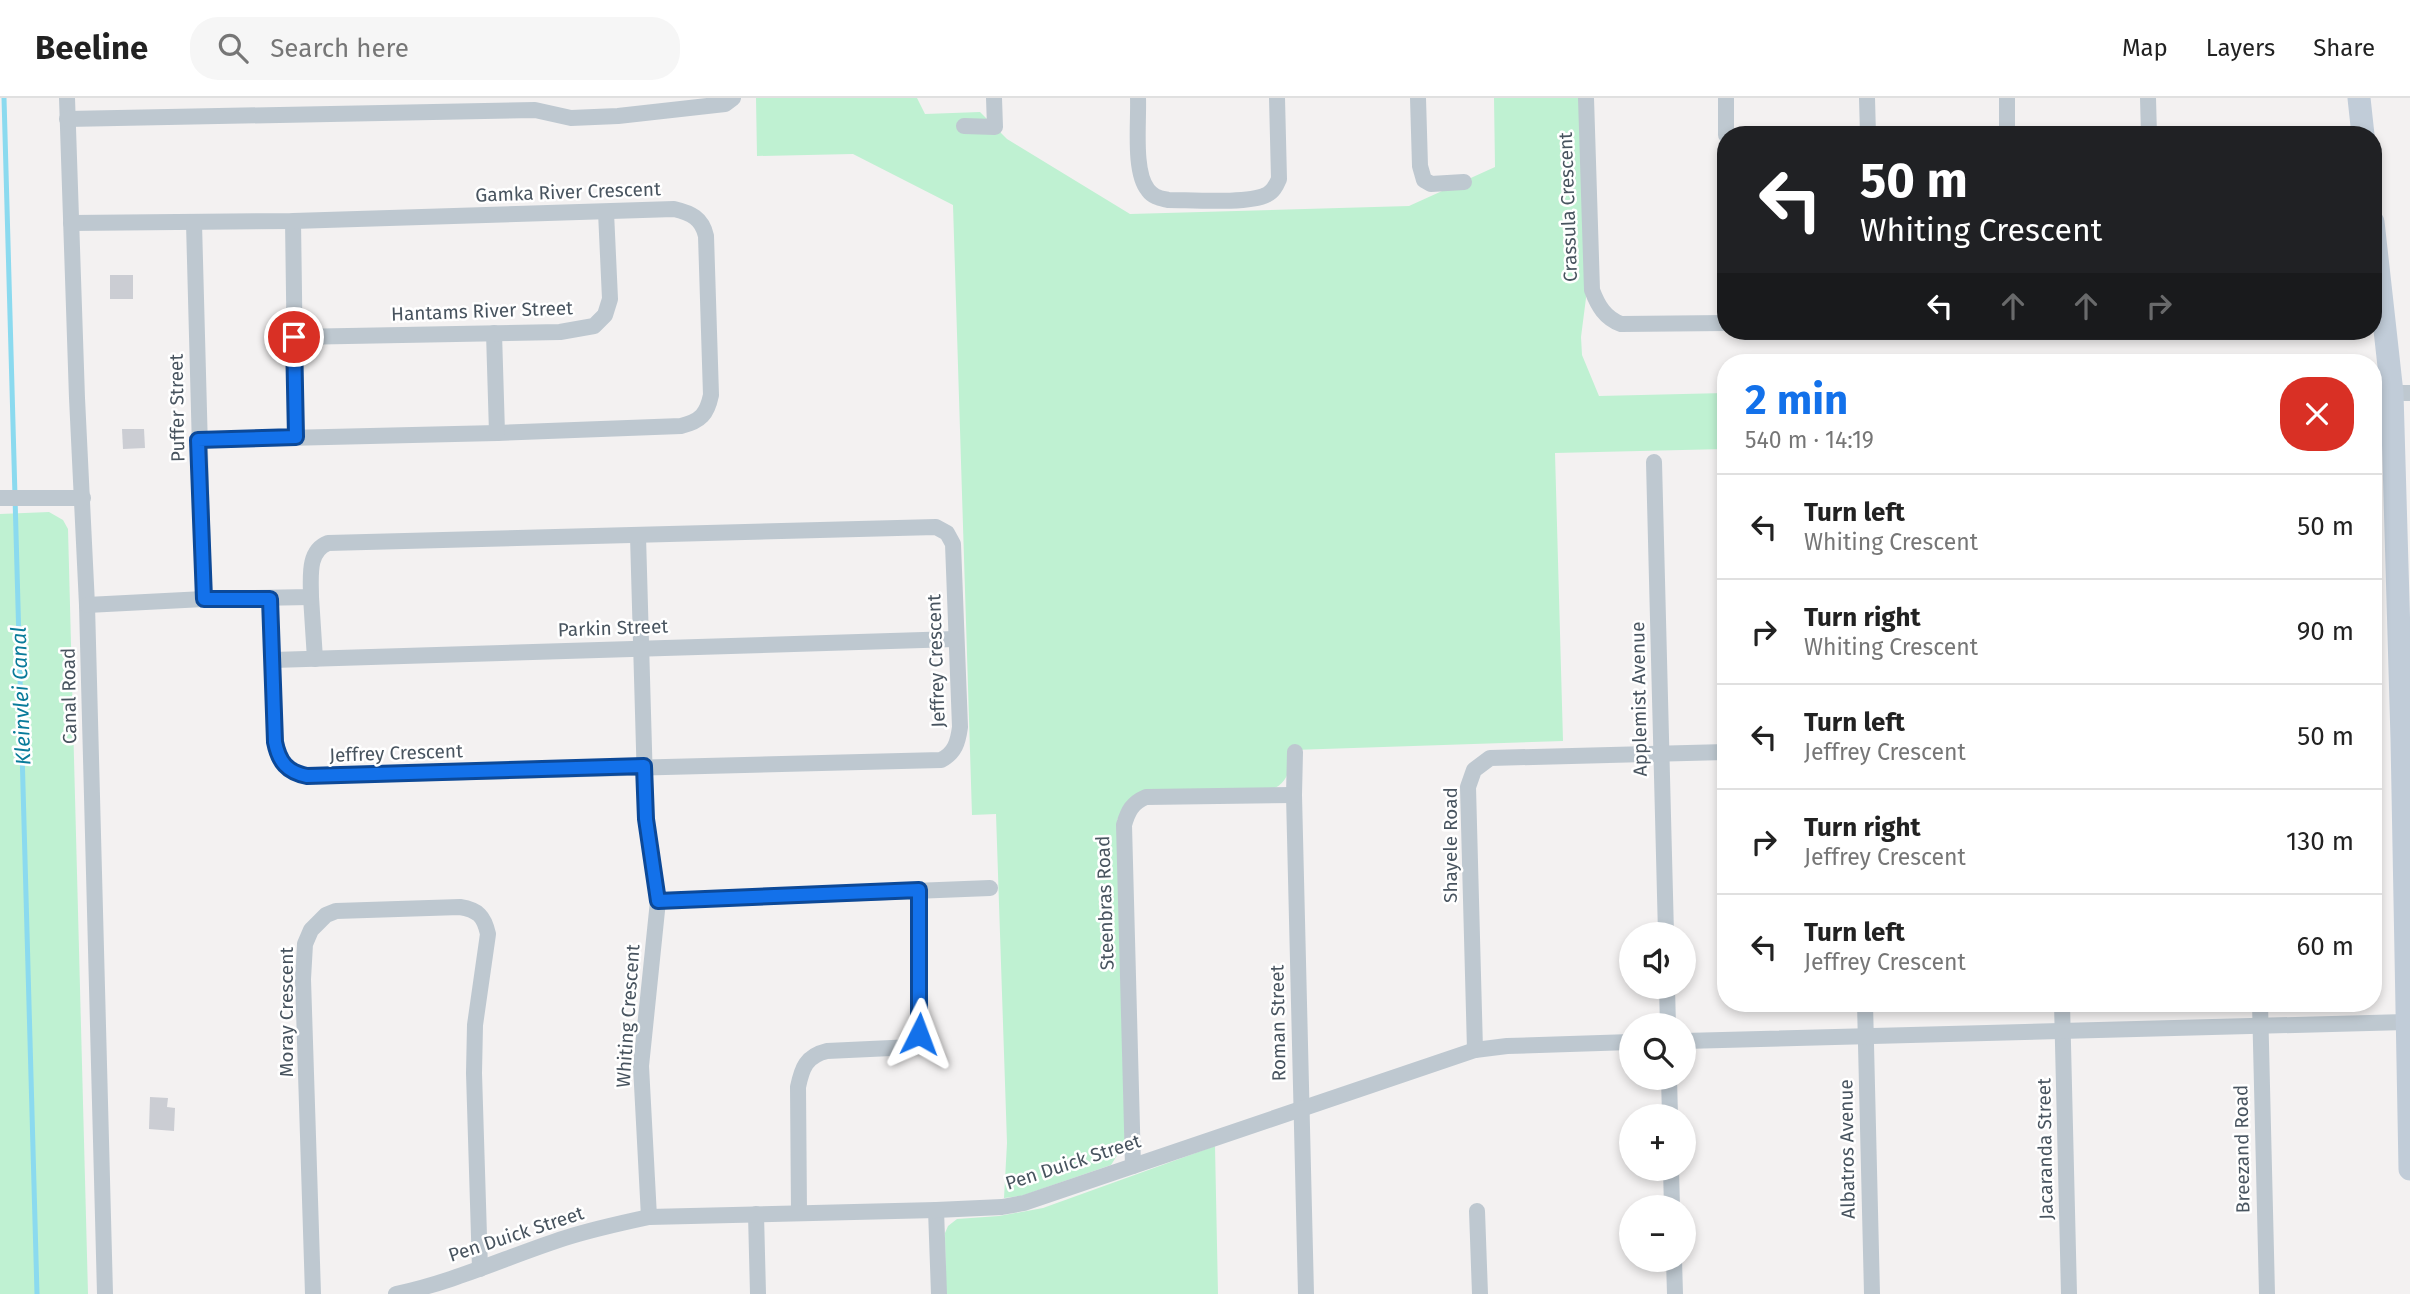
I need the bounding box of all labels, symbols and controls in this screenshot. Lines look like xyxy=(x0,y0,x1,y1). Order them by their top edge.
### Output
search box xyxy=(190,17,680,80)
text: Beeline xyxy=(35,28,148,68)
icon: search xyxy=(214,29,252,67)
text: Search here xyxy=(270,33,409,64)
text: Map xyxy=(2122,34,2168,62)
text: Layers xyxy=(2206,34,2275,62)
text: Share xyxy=(2313,34,2375,62)
street label: Crassula Crescent xyxy=(1554,131,1582,282)
text: 50 m xyxy=(1860,151,1968,210)
icon: left xyxy=(1745,154,1836,245)
street label: Gamka River Crescent xyxy=(475,177,661,207)
text: Whiting Crescent xyxy=(1860,211,2102,249)
icon: left xyxy=(1921,287,1959,325)
icon: ahead xyxy=(1994,287,2032,325)
icon: ahead xyxy=(2067,287,2105,325)
icon: right xyxy=(2140,287,2178,325)
street label: Hantams River Street xyxy=(391,296,574,326)
pin xyxy=(264,307,324,367)
icon: arrive xyxy=(275,318,313,356)
street label: Puffer Street xyxy=(165,353,189,462)
text: 2 min xyxy=(1745,375,1848,425)
button: close xyxy=(2280,377,2354,451)
text: 540 m · 14:19 xyxy=(1745,426,1874,454)
text: Turn left xyxy=(1804,497,1905,528)
icon: left xyxy=(1745,508,1783,546)
text: 50 m xyxy=(2297,511,2354,542)
text: Whiting Crescent xyxy=(1804,528,1978,556)
street label: Jeffrey Crescent xyxy=(922,594,950,728)
text: Turn right xyxy=(1804,602,1921,633)
icon: right xyxy=(1745,613,1783,651)
street label: Parkin Street xyxy=(557,615,669,641)
text: 90 m xyxy=(2297,616,2354,647)
street label: Applemist Avenue xyxy=(1626,621,1652,777)
water label: Kleinvlei Canal xyxy=(6,626,36,766)
text: Whiting Crescent xyxy=(1804,633,1978,661)
street label: Canal Road xyxy=(57,648,81,744)
text: Turn left xyxy=(1804,707,1905,738)
icon: left xyxy=(1745,718,1783,756)
text: 50 m xyxy=(2297,721,2354,752)
text: Jeffrey Crescent xyxy=(1804,738,1966,766)
street label: Jeffrey Crescent xyxy=(329,739,463,767)
street label: Shayele Road xyxy=(1439,787,1462,903)
text: Turn right xyxy=(1804,812,1921,843)
icon: right xyxy=(1745,823,1783,861)
text: 130 m xyxy=(2286,826,2354,857)
street label: Steenbras Road xyxy=(1091,835,1119,971)
text: Jeffrey Crescent xyxy=(1804,843,1966,871)
text: Turn left xyxy=(1804,917,1905,948)
map controls xyxy=(1619,922,1696,1272)
button: sound xyxy=(1619,922,1696,999)
icon: left xyxy=(1745,928,1783,966)
text: 60 m xyxy=(2296,931,2354,962)
street label: Whiting Crescent xyxy=(612,943,644,1089)
street label: Moray Crescent xyxy=(275,947,298,1077)
text: Jeffrey Crescent xyxy=(1804,948,1966,976)
street label: Roman Street xyxy=(1265,964,1291,1082)
position arrow xyxy=(882,997,956,1071)
button: search xyxy=(1619,1013,1696,1090)
street label: Jacaranda Street xyxy=(2032,1078,2058,1220)
street label: Albatros Avenue xyxy=(1834,1079,1860,1219)
street label: Breezand Road xyxy=(2229,1085,2255,1213)
button: + xyxy=(1619,1104,1696,1181)
street label: Pen Duick Street xyxy=(1002,1129,1144,1195)
button: − xyxy=(1619,1195,1696,1272)
street label: Pen Duick Street xyxy=(445,1201,587,1267)

